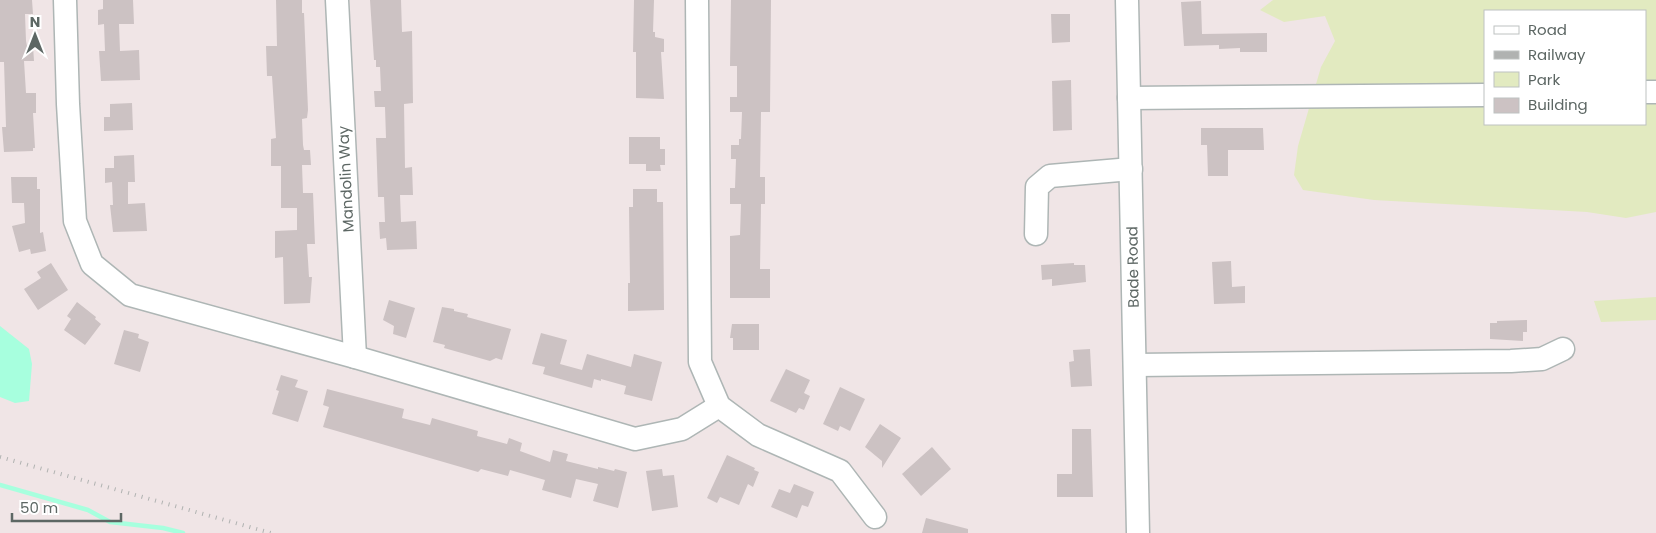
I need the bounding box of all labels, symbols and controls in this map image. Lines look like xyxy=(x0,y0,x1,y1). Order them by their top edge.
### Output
north arrow xyxy=(10,10,60,60)
legend xyxy=(1484,10,1646,125)
text: N xyxy=(30,12,40,32)
text: Road xyxy=(1528,19,1567,40)
text: Railway xyxy=(1528,44,1586,65)
text: Park xyxy=(1528,69,1560,90)
text: Building xyxy=(1528,94,1588,115)
street label: Mandolin Way xyxy=(332,125,359,233)
street label: Bade Road xyxy=(1121,226,1144,308)
scale bar xyxy=(12,490,121,522)
text: 50 m xyxy=(20,497,58,518)

